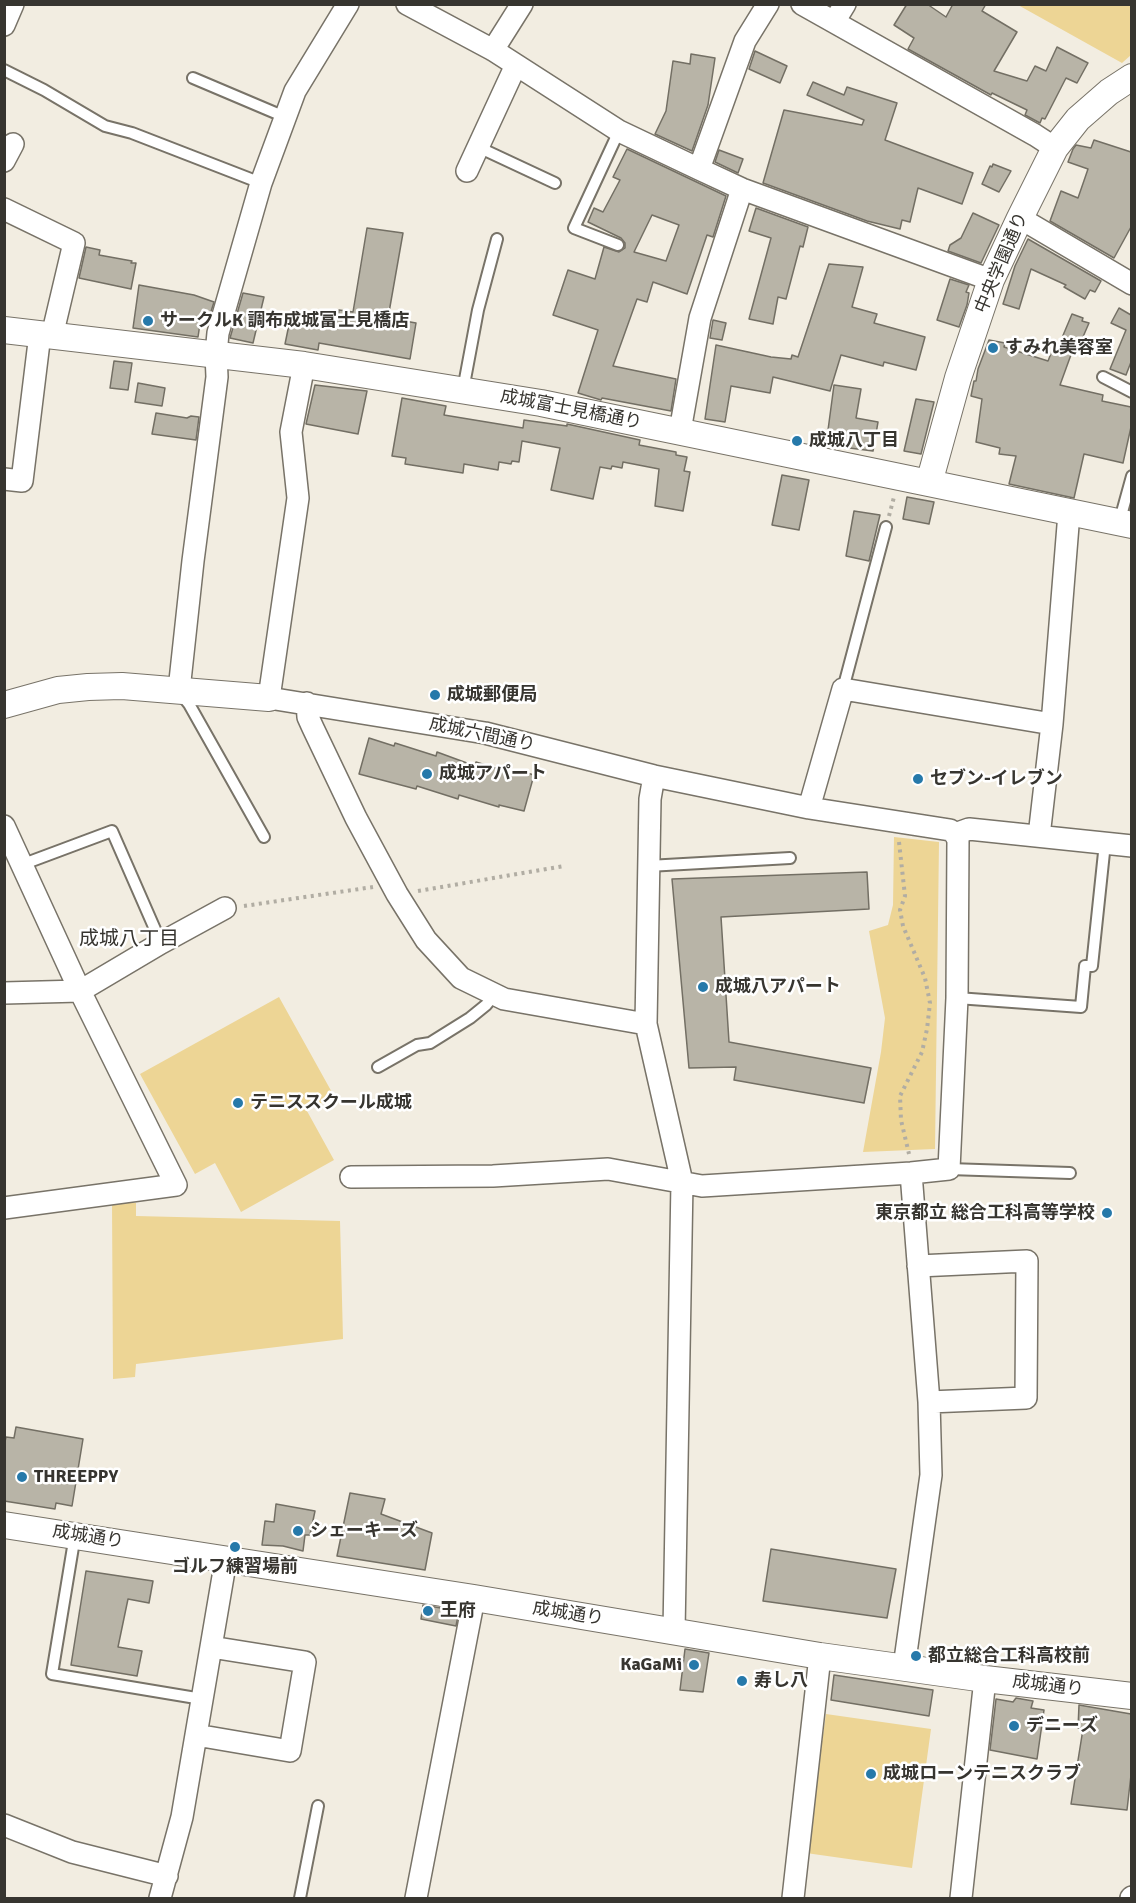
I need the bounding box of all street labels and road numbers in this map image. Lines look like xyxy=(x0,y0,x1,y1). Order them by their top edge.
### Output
street label: 中央学園通り xyxy=(971,209,1033,317)
street label: 成城富士見橋通り xyxy=(498,386,644,434)
street label: 成城六間通り xyxy=(427,713,537,757)
street label: 成城通り xyxy=(51,1521,125,1553)
street label: 成城通り xyxy=(531,1598,605,1630)
street label: 成城通り xyxy=(1011,1671,1085,1701)

